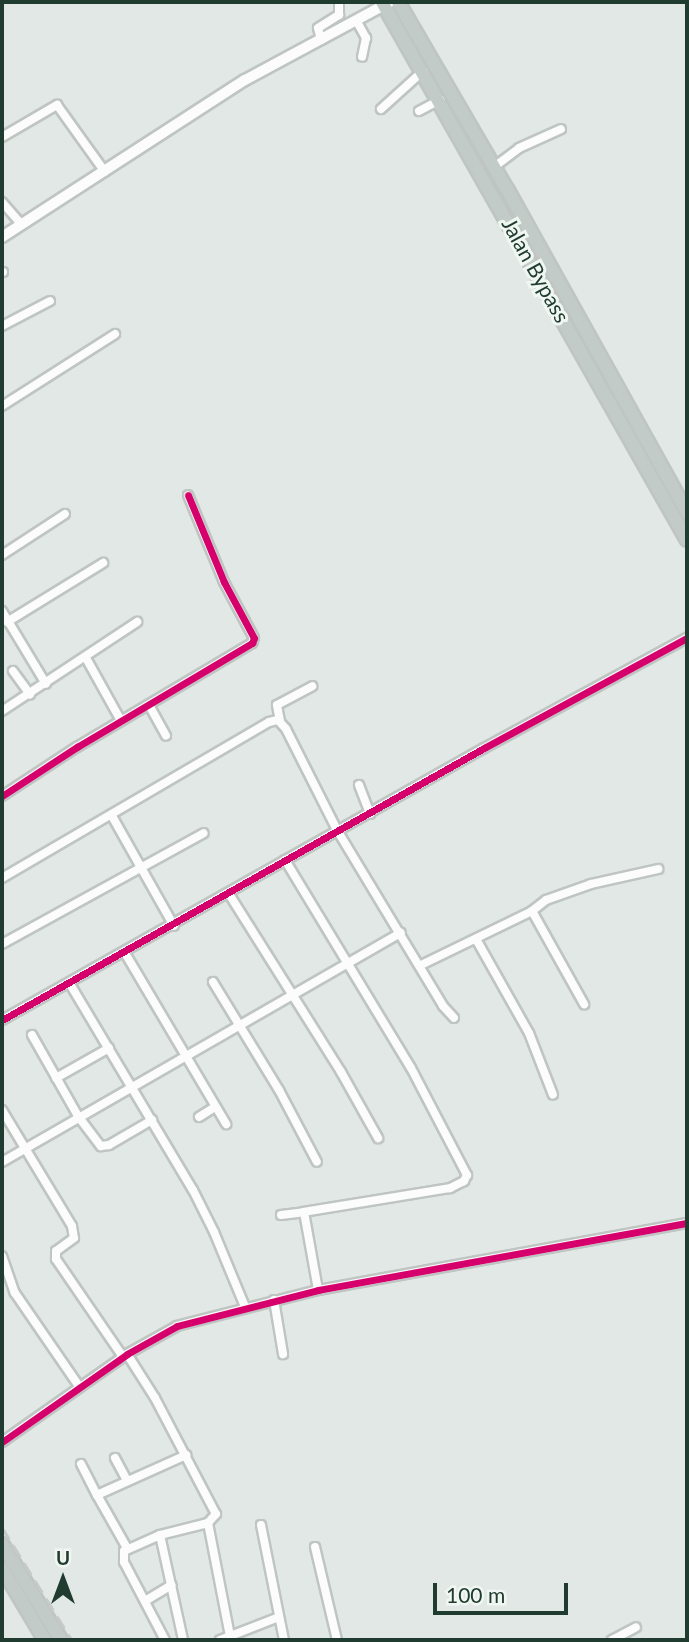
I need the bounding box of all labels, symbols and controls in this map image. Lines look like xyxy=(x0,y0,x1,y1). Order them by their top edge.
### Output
street label: Jalan Bypass xyxy=(497,213,575,327)
north arrow xyxy=(28,1544,98,1614)
text: U xyxy=(56,1546,70,1569)
scale bar xyxy=(437,1568,572,1612)
text: 100 m xyxy=(446,1582,505,1607)

